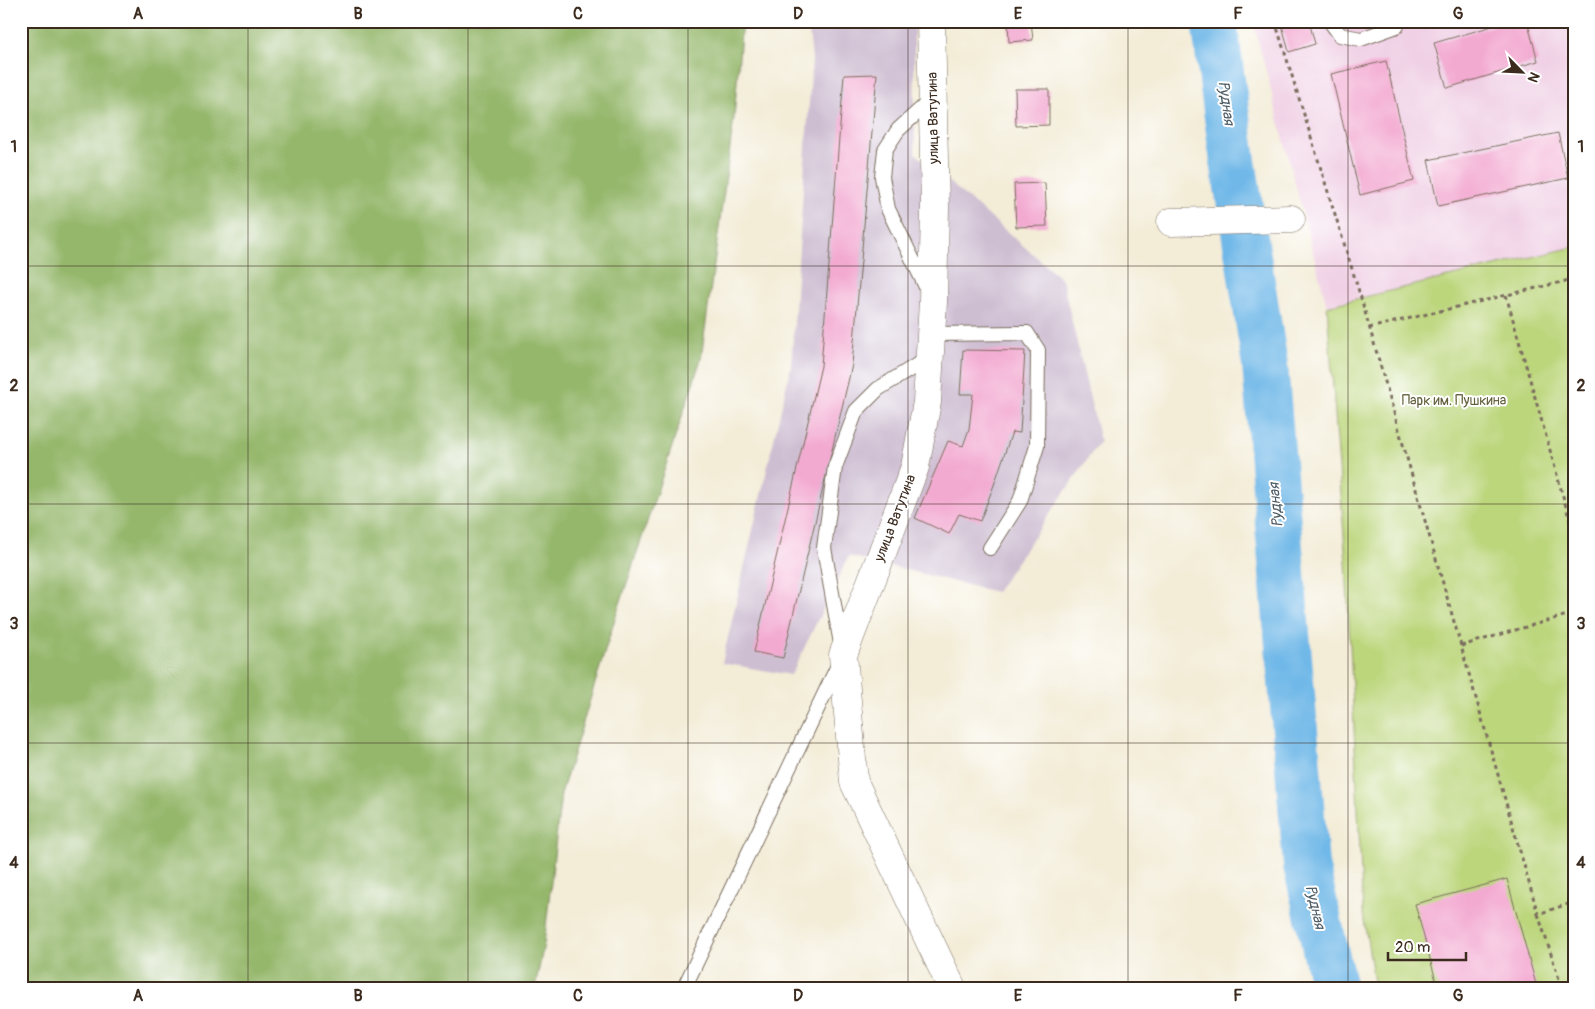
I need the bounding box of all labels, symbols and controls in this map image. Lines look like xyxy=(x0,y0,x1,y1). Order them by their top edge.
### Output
text: A xyxy=(133,4,144,24)
text: B xyxy=(353,4,363,24)
text: C xyxy=(573,4,583,24)
text: D xyxy=(793,4,803,24)
text: E xyxy=(1014,4,1023,24)
text: F xyxy=(1233,4,1243,24)
text: G xyxy=(1453,4,1464,24)
north arrow xyxy=(1498,48,1548,98)
text: N xyxy=(1524,69,1543,85)
street label: улица Ватутина xyxy=(924,72,942,165)
water label: Рудная xyxy=(1214,80,1239,128)
text: 1 xyxy=(11,137,17,157)
text: 1 xyxy=(1578,137,1584,157)
text: 2 xyxy=(10,376,19,396)
text: 2 xyxy=(1577,376,1586,396)
park label: Парк им. Пушкина xyxy=(1402,392,1506,409)
street label: улица Ватутина xyxy=(870,472,919,565)
water label: Рудная xyxy=(1264,480,1287,528)
text: 3 xyxy=(10,614,19,634)
text: 3 xyxy=(1577,614,1586,634)
text: 4 xyxy=(9,853,19,873)
text: 4 xyxy=(1576,853,1586,873)
water label: Рудная xyxy=(1301,883,1330,933)
scale bar xyxy=(1388,929,1465,961)
text: 20 m xyxy=(1395,938,1430,957)
text: A xyxy=(133,986,144,1006)
text: B xyxy=(353,986,363,1006)
text: C xyxy=(573,986,583,1006)
text: D xyxy=(793,986,803,1006)
text: E xyxy=(1014,986,1023,1006)
text: F xyxy=(1233,986,1243,1006)
text: G xyxy=(1453,986,1464,1006)

